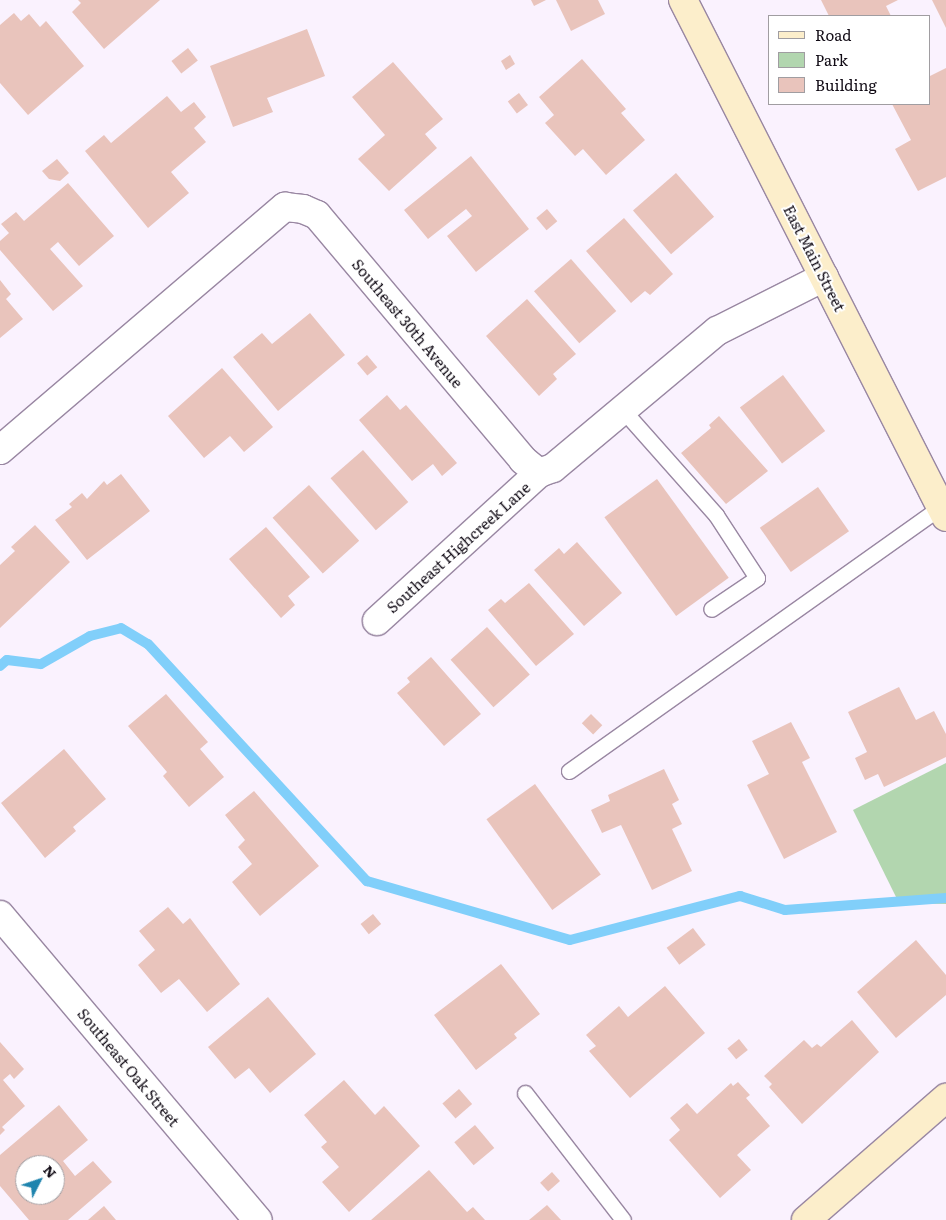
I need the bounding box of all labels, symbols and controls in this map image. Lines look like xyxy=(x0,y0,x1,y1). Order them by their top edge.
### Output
legend xyxy=(768,15,931,105)
text: Road xyxy=(815,23,851,46)
text: Park xyxy=(815,48,848,71)
text: Building xyxy=(815,73,877,96)
street label: East Main Street xyxy=(780,202,850,314)
street label: Southeast 30th Avenue xyxy=(349,255,467,391)
street label: Southeast Highcreek Lane xyxy=(383,478,533,616)
street label: Southeast Oak Street xyxy=(74,1004,184,1130)
north arrow xyxy=(15,1155,65,1205)
text: N xyxy=(39,1160,62,1182)

